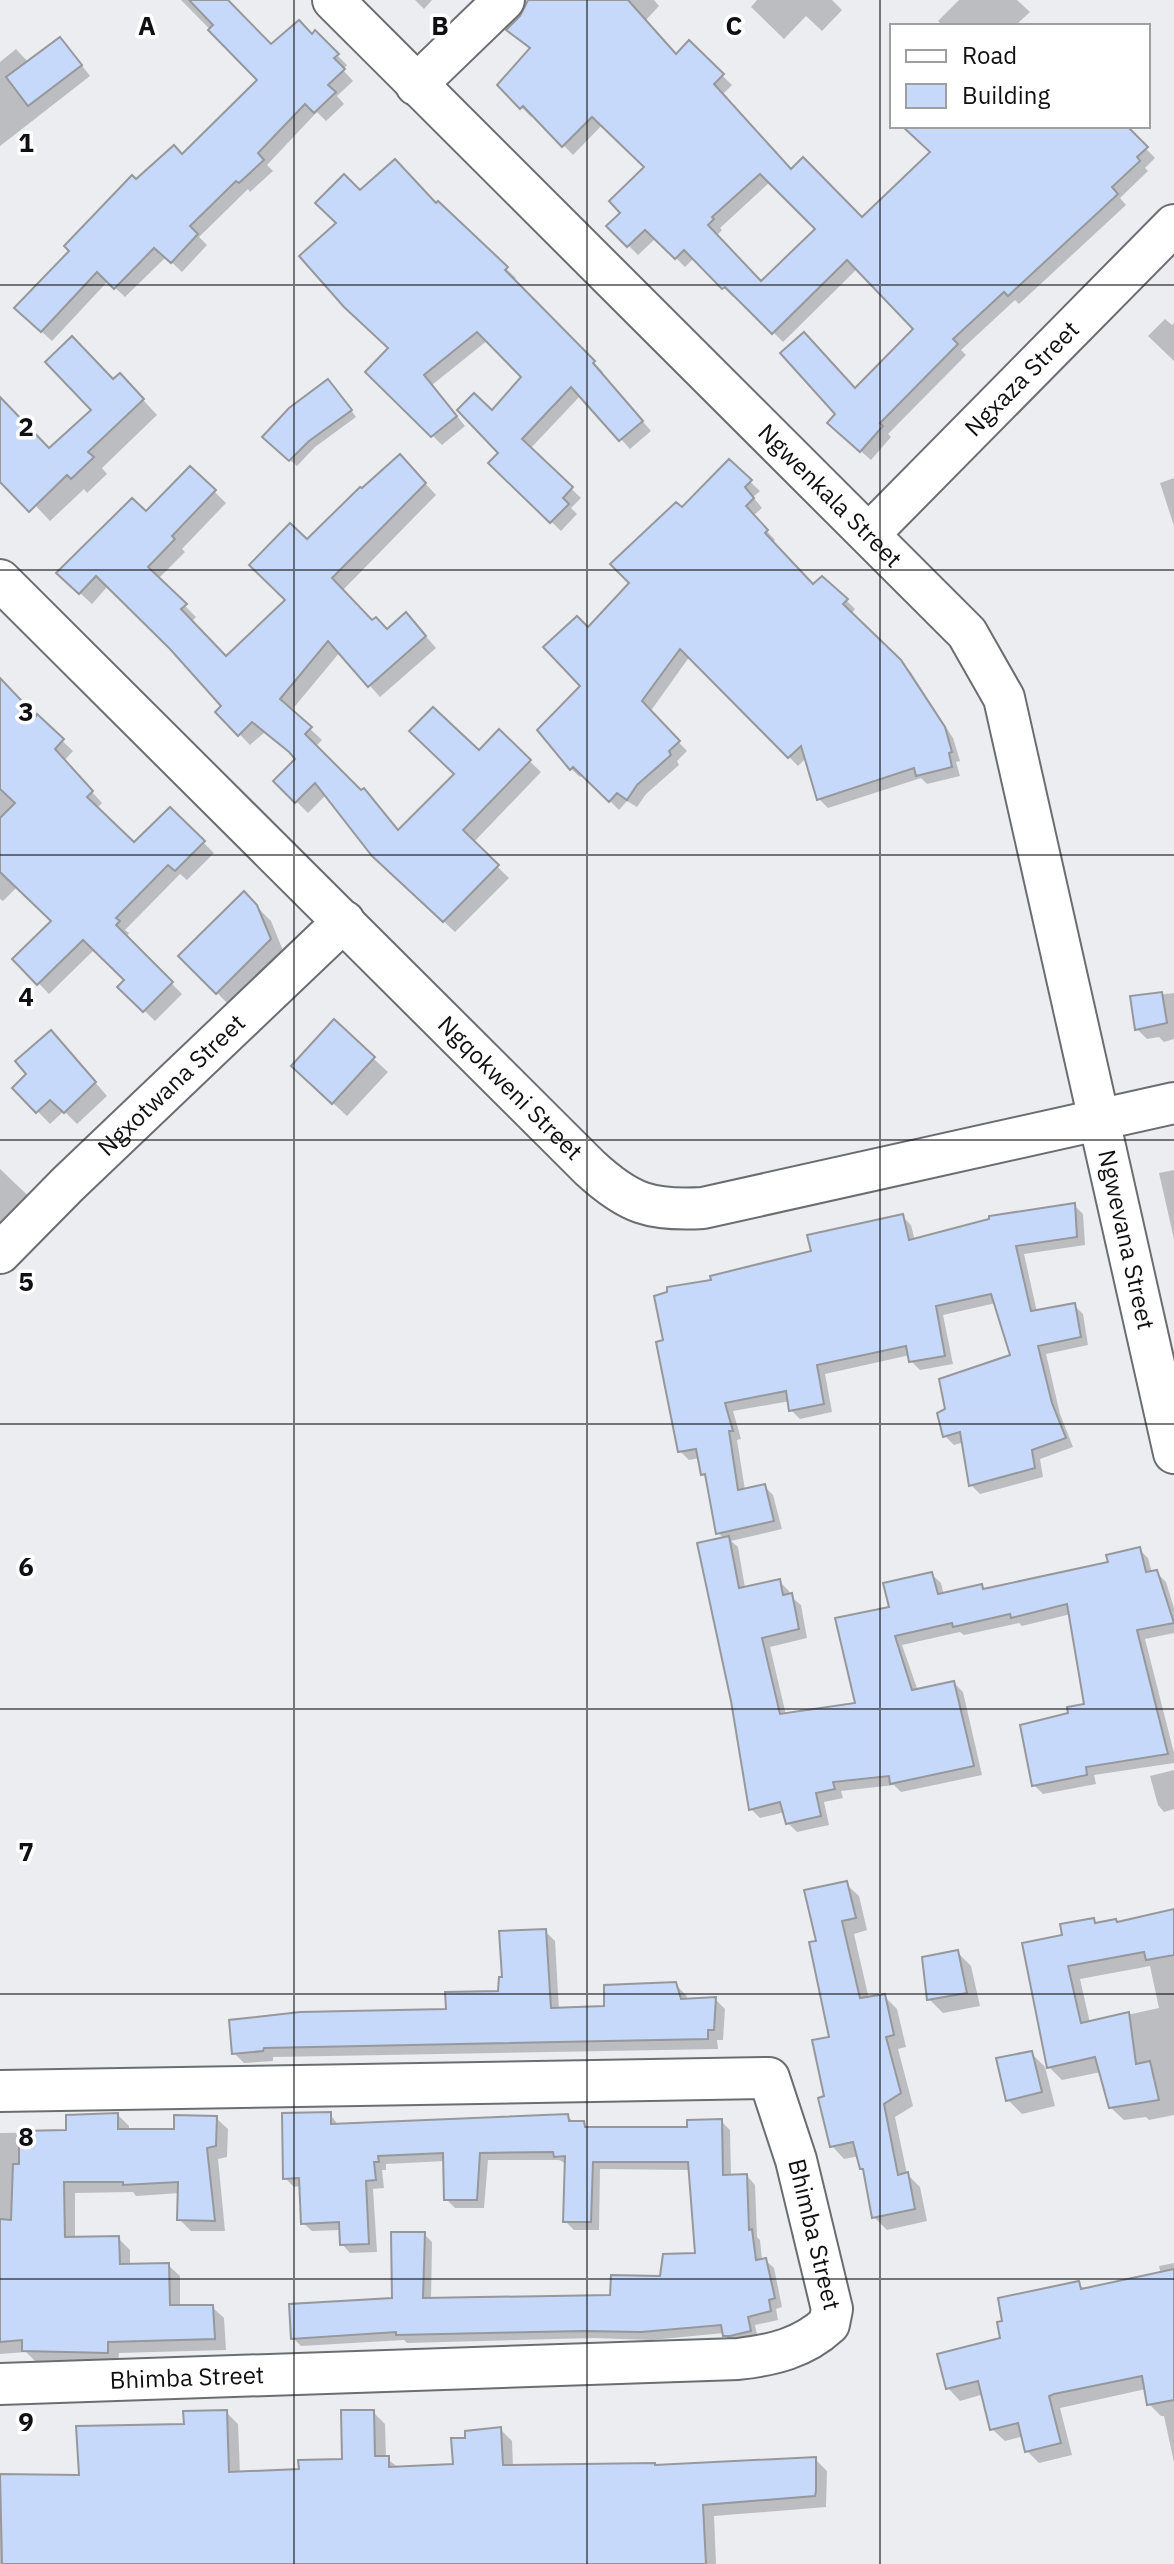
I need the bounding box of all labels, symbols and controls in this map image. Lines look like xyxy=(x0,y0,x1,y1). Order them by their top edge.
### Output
text: A xyxy=(138,8,156,42)
text: B xyxy=(431,8,449,42)
text: C xyxy=(726,8,743,42)
legend xyxy=(890,24,1150,128)
text: Road xyxy=(962,39,1017,71)
text: Building xyxy=(962,79,1050,111)
text: 1 xyxy=(18,125,34,159)
street label: Ngxaza Street xyxy=(957,313,1086,443)
text: 2 xyxy=(18,409,34,443)
street label: Ngwenkala Street xyxy=(752,416,909,574)
text: 3 xyxy=(18,694,34,728)
text: 4 xyxy=(18,979,34,1013)
street label: Ngxotwana Street xyxy=(90,1007,252,1163)
street label: Ngqokweni Street xyxy=(431,1008,590,1167)
street label: Ngwevana Street xyxy=(1091,1146,1163,1333)
text: 5 xyxy=(18,1264,34,1298)
text: 6 xyxy=(18,1549,34,1583)
text: 7 xyxy=(18,1834,34,1868)
text: 8 xyxy=(18,2119,34,2153)
street label: Bhimba Street xyxy=(781,2155,849,2313)
street label: Bhimba Street xyxy=(109,2358,265,2396)
text: 9 xyxy=(18,2404,34,2438)

